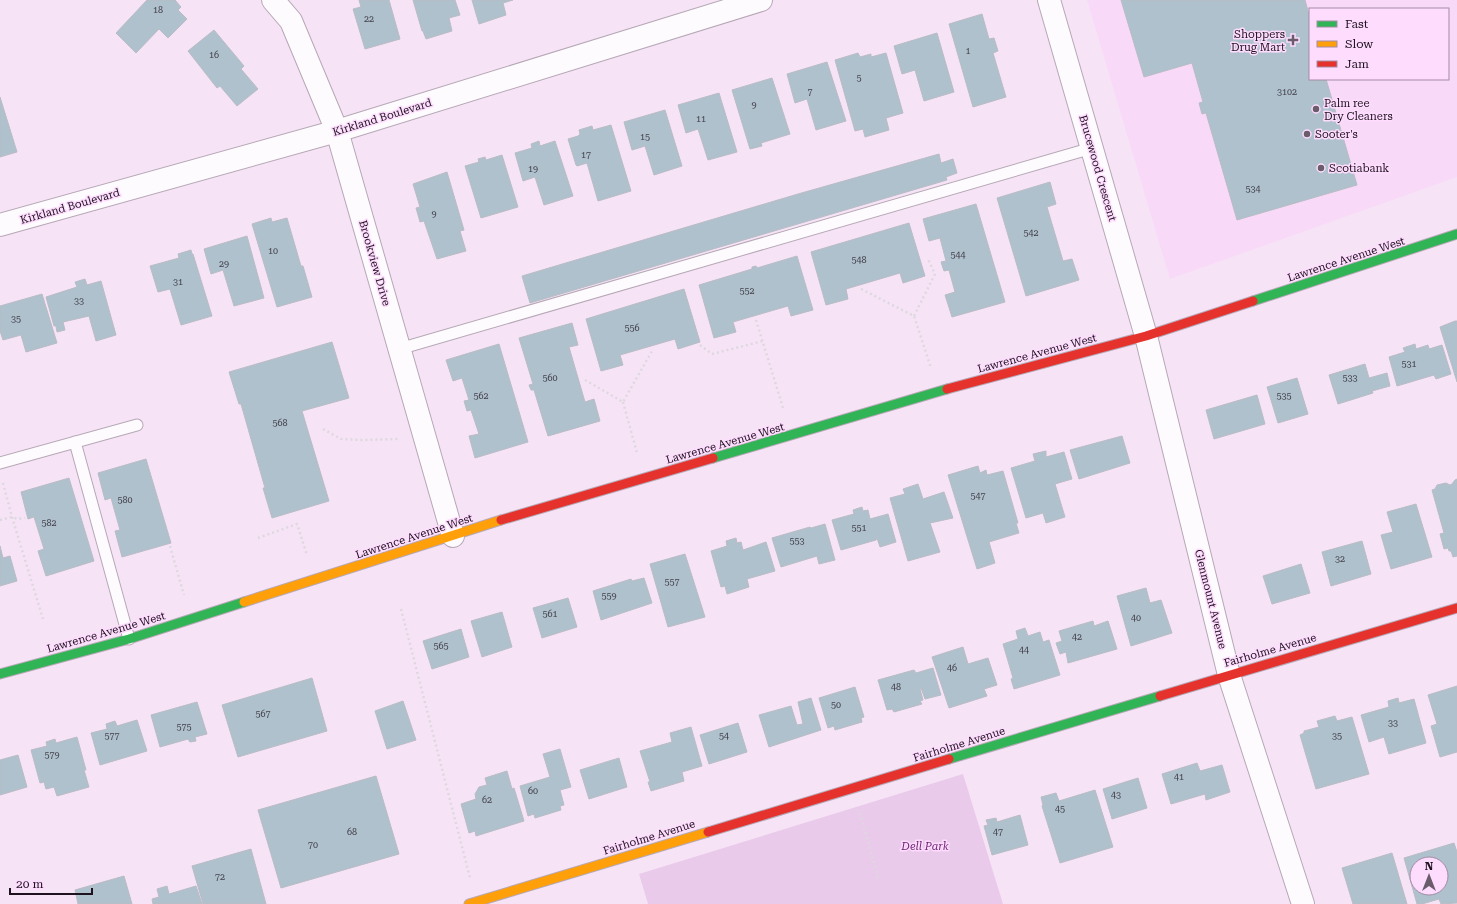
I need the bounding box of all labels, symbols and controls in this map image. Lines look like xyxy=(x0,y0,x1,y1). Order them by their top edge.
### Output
house number: 18 xyxy=(153,5,163,15)
legend xyxy=(1309,8,1449,80)
house number: 22 xyxy=(364,14,374,24)
text: Fast xyxy=(1345,17,1369,31)
place label: Shoppers Drug Mart xyxy=(1231,28,1285,54)
marker: Shoppers Drug Mart xyxy=(1288,35,1298,45)
text: Slow xyxy=(1345,37,1373,51)
house number: 1 xyxy=(965,46,971,56)
house number: 16 xyxy=(209,50,219,60)
text: Jam xyxy=(1345,57,1369,71)
house number: 5 xyxy=(856,73,862,83)
house number: 7 xyxy=(807,87,813,97)
house number: 3102 xyxy=(1277,87,1297,97)
street label: Kirkland Boulevard xyxy=(331,96,433,139)
place label: Palm ree Dry Cleaners xyxy=(1324,97,1393,123)
house number: 9 xyxy=(751,100,757,110)
marker: Palm ree Dry Cleaners xyxy=(1311,104,1321,114)
street label: Brucewood Crescent xyxy=(1076,113,1119,223)
house number: 11 xyxy=(696,114,706,124)
place label: Sooter's xyxy=(1315,128,1358,141)
marker: Sooter's xyxy=(1302,129,1312,139)
house number: 15 xyxy=(640,132,650,142)
house number: 17 xyxy=(581,150,591,160)
place label: Scotiabank xyxy=(1329,162,1389,175)
marker: Scotiabank xyxy=(1316,163,1326,173)
house number: 19 xyxy=(528,164,538,174)
house number: 534 xyxy=(1245,184,1261,194)
street label: Kirkland Boulevard xyxy=(19,186,121,227)
house number: 9 xyxy=(431,209,437,219)
street label: Brookview Drive xyxy=(356,219,393,307)
house number: 542 xyxy=(1023,228,1039,238)
street label: Lawrence Avenue West xyxy=(1286,234,1406,285)
house number: 10 xyxy=(268,246,278,256)
house number: 544 xyxy=(950,250,966,260)
house number: 548 xyxy=(851,255,867,265)
house number: 29 xyxy=(219,259,229,269)
house number: 31 xyxy=(173,277,183,287)
house number: 552 xyxy=(739,286,755,296)
house number: 33 xyxy=(74,296,84,306)
house number: 35 xyxy=(11,314,21,324)
house number: 556 xyxy=(624,323,640,333)
street label: Lawrence Avenue West xyxy=(976,331,1098,376)
house number: 531 xyxy=(1401,359,1417,369)
house number: 560 xyxy=(542,373,558,383)
house number: 533 xyxy=(1342,373,1358,383)
house number: 562 xyxy=(473,391,489,401)
house number: 535 xyxy=(1276,391,1292,401)
house number: 568 xyxy=(272,418,288,428)
street label: Lawrence Avenue West xyxy=(664,420,786,467)
house number: 547 xyxy=(970,491,986,501)
house number: 580 xyxy=(117,495,133,505)
street label: Lawrence Avenue West xyxy=(354,511,474,562)
house number: 582 xyxy=(41,518,57,528)
house number: 551 xyxy=(851,523,867,533)
house number: 553 xyxy=(789,536,805,546)
street label: Glenmount Avenue xyxy=(1192,548,1229,650)
house number: 32 xyxy=(1335,554,1345,564)
house number: 557 xyxy=(664,577,680,587)
house number: 559 xyxy=(601,591,617,601)
street label: Lawrence Avenue West xyxy=(45,609,167,656)
house number: 561 xyxy=(542,609,558,619)
house number: 40 xyxy=(1131,613,1141,623)
street label: Fairholme Avenue xyxy=(1222,631,1318,670)
house number: 42 xyxy=(1072,632,1082,642)
house number: 565 xyxy=(433,641,449,651)
house number: 44 xyxy=(1019,645,1029,655)
house number: 46 xyxy=(947,663,957,673)
house number: 48 xyxy=(891,682,901,692)
house number: 50 xyxy=(831,700,841,710)
house number: 567 xyxy=(255,709,271,719)
house number: 33 xyxy=(1388,718,1398,728)
house number: 575 xyxy=(176,722,192,732)
street label: Fairholme Avenue xyxy=(912,724,1007,765)
house number: 577 xyxy=(104,731,120,741)
house number: 54 xyxy=(719,731,729,741)
house number: 35 xyxy=(1332,731,1342,741)
house number: 579 xyxy=(44,750,60,760)
house number: 41 xyxy=(1174,772,1184,782)
house number: 60 xyxy=(528,786,538,796)
house number: 43 xyxy=(1111,790,1121,800)
house number: 62 xyxy=(482,795,492,805)
house number: 45 xyxy=(1055,804,1065,814)
street label: Fairholme Avenue xyxy=(602,817,697,858)
house number: 68 xyxy=(347,827,357,837)
house number: 47 xyxy=(993,827,1003,837)
house number: 70 xyxy=(308,840,318,850)
park label: Dell Park xyxy=(900,840,949,853)
north arrow xyxy=(1409,856,1449,896)
text: N xyxy=(1425,860,1434,873)
scale bar xyxy=(10,870,92,896)
house number: 72 xyxy=(215,872,225,882)
text: 20 m xyxy=(16,877,43,891)

